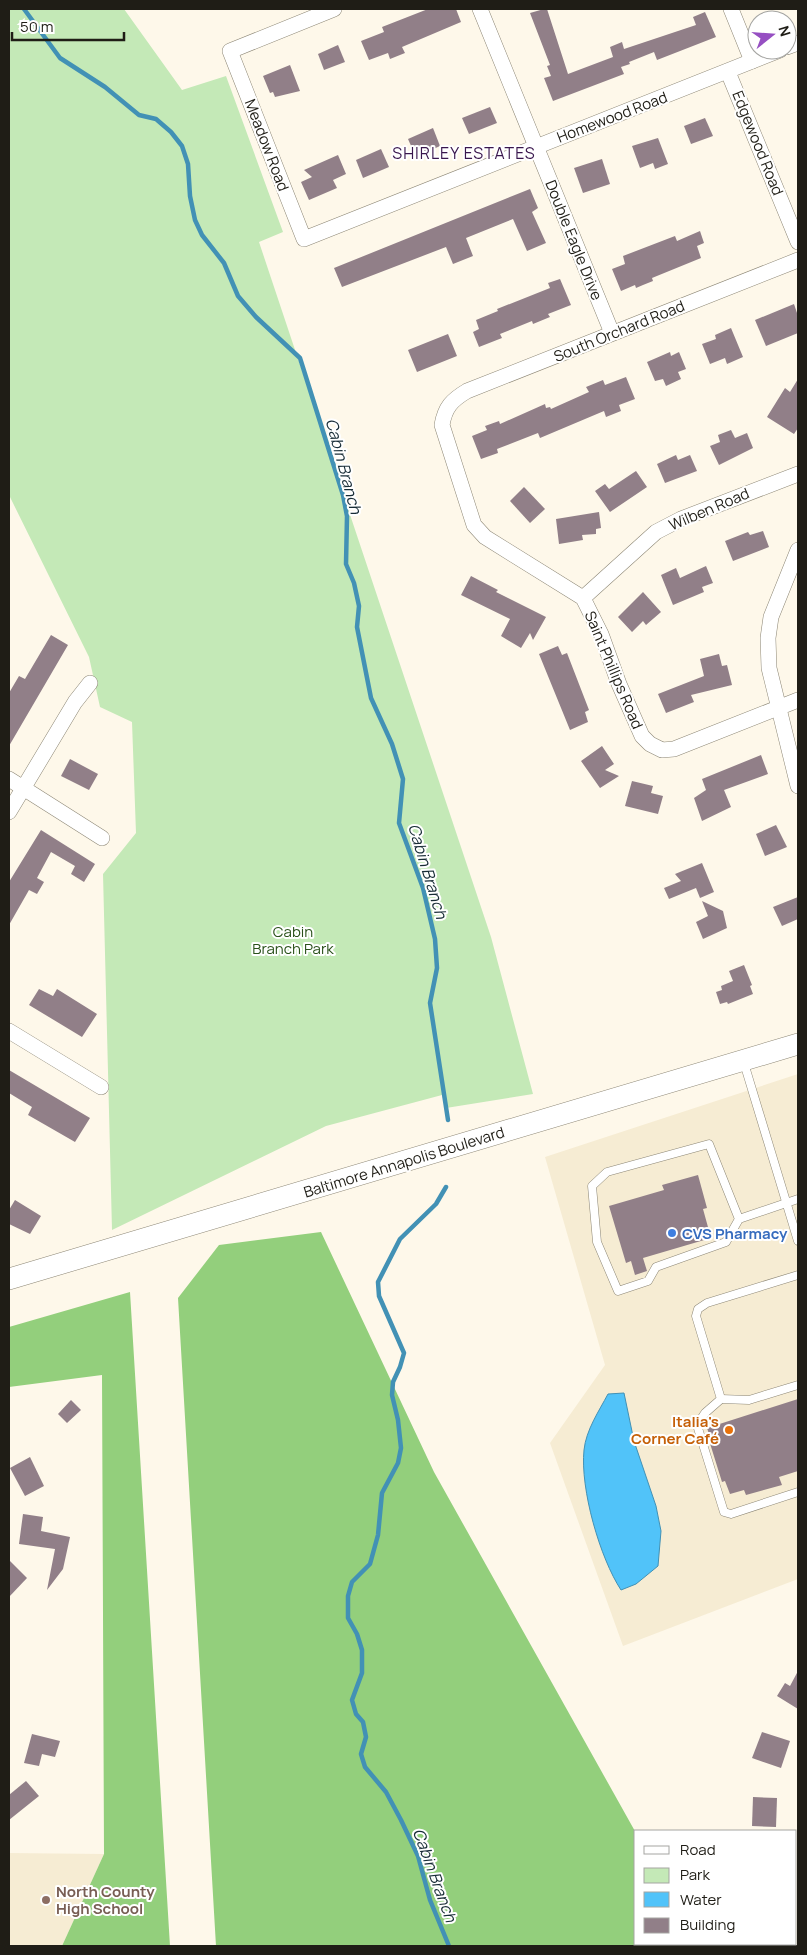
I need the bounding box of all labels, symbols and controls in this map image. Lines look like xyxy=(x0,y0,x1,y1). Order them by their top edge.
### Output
scale bar xyxy=(12,10,125,42)
north arrow xyxy=(747,10,797,60)
text: 50 m xyxy=(20,16,54,37)
text: N xyxy=(774,23,795,39)
street label: Homewood Road xyxy=(554,86,670,148)
street label: Edgewood Road xyxy=(727,88,789,198)
street label: Meadow Road xyxy=(240,96,294,194)
district label: SHIRLEY ESTATES xyxy=(392,142,536,164)
street label: Double Eagle Drive xyxy=(540,177,608,304)
street label: South Orchard Road xyxy=(550,295,688,367)
water label: Cabin Branch xyxy=(321,416,367,517)
street label: Wilben Road xyxy=(665,483,753,535)
street label: Saint Phillips Road xyxy=(580,608,648,732)
water label: Cabin Branch xyxy=(403,821,453,922)
park label: Cabin Branch Park xyxy=(252,921,334,959)
street label: Baltimore Annapolis Boulevard xyxy=(301,1121,507,1203)
place label: CVS Pharmacy xyxy=(682,1223,788,1244)
marker: CVS Pharmacy xyxy=(666,1227,678,1239)
place label: Italia's Corner Café xyxy=(631,1411,719,1449)
marker: Italia's Corner Café xyxy=(723,1424,735,1436)
water label: Cabin Branch xyxy=(408,1825,462,1925)
legend xyxy=(634,1830,797,1945)
text: Road xyxy=(680,1839,716,1860)
text: Park xyxy=(680,1864,710,1885)
place label: North County High School xyxy=(56,1881,155,1919)
text: Water xyxy=(680,1889,722,1910)
marker: North County High School xyxy=(40,1894,52,1906)
text: Building xyxy=(680,1914,735,1935)

